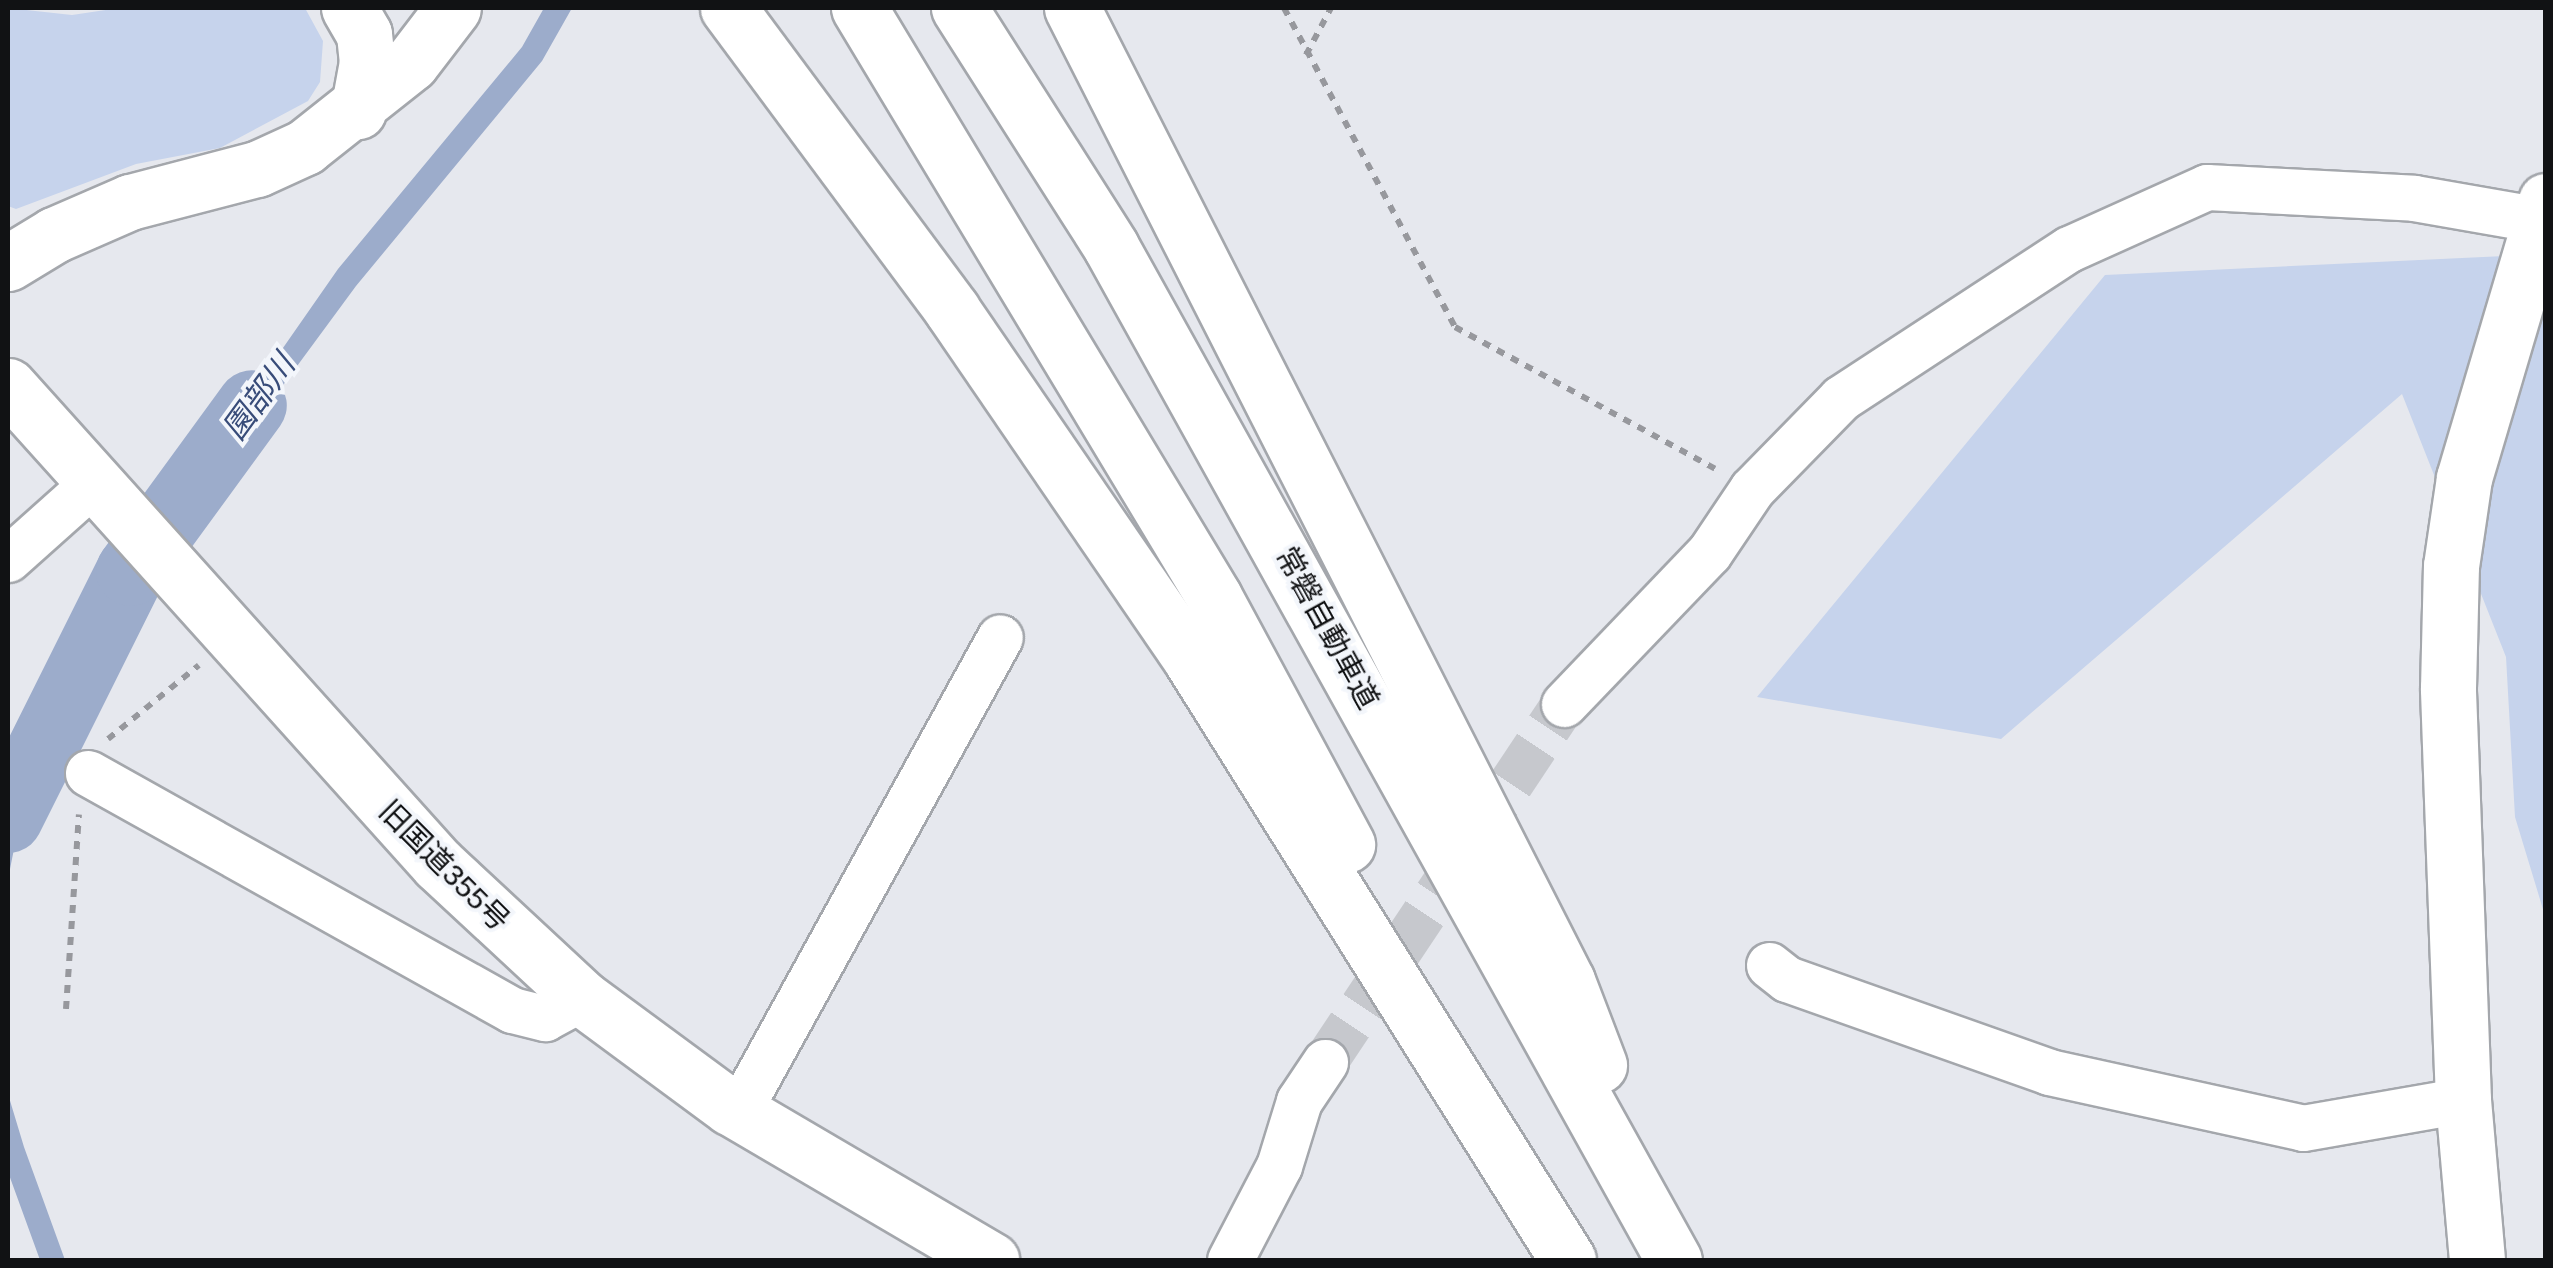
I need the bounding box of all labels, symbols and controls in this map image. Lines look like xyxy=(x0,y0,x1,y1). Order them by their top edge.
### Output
water label: 園部川 xyxy=(215,347,303,447)
street label: 常磐自動車道 xyxy=(1268,541,1386,715)
street label: 旧国道355号 xyxy=(371,793,517,939)

